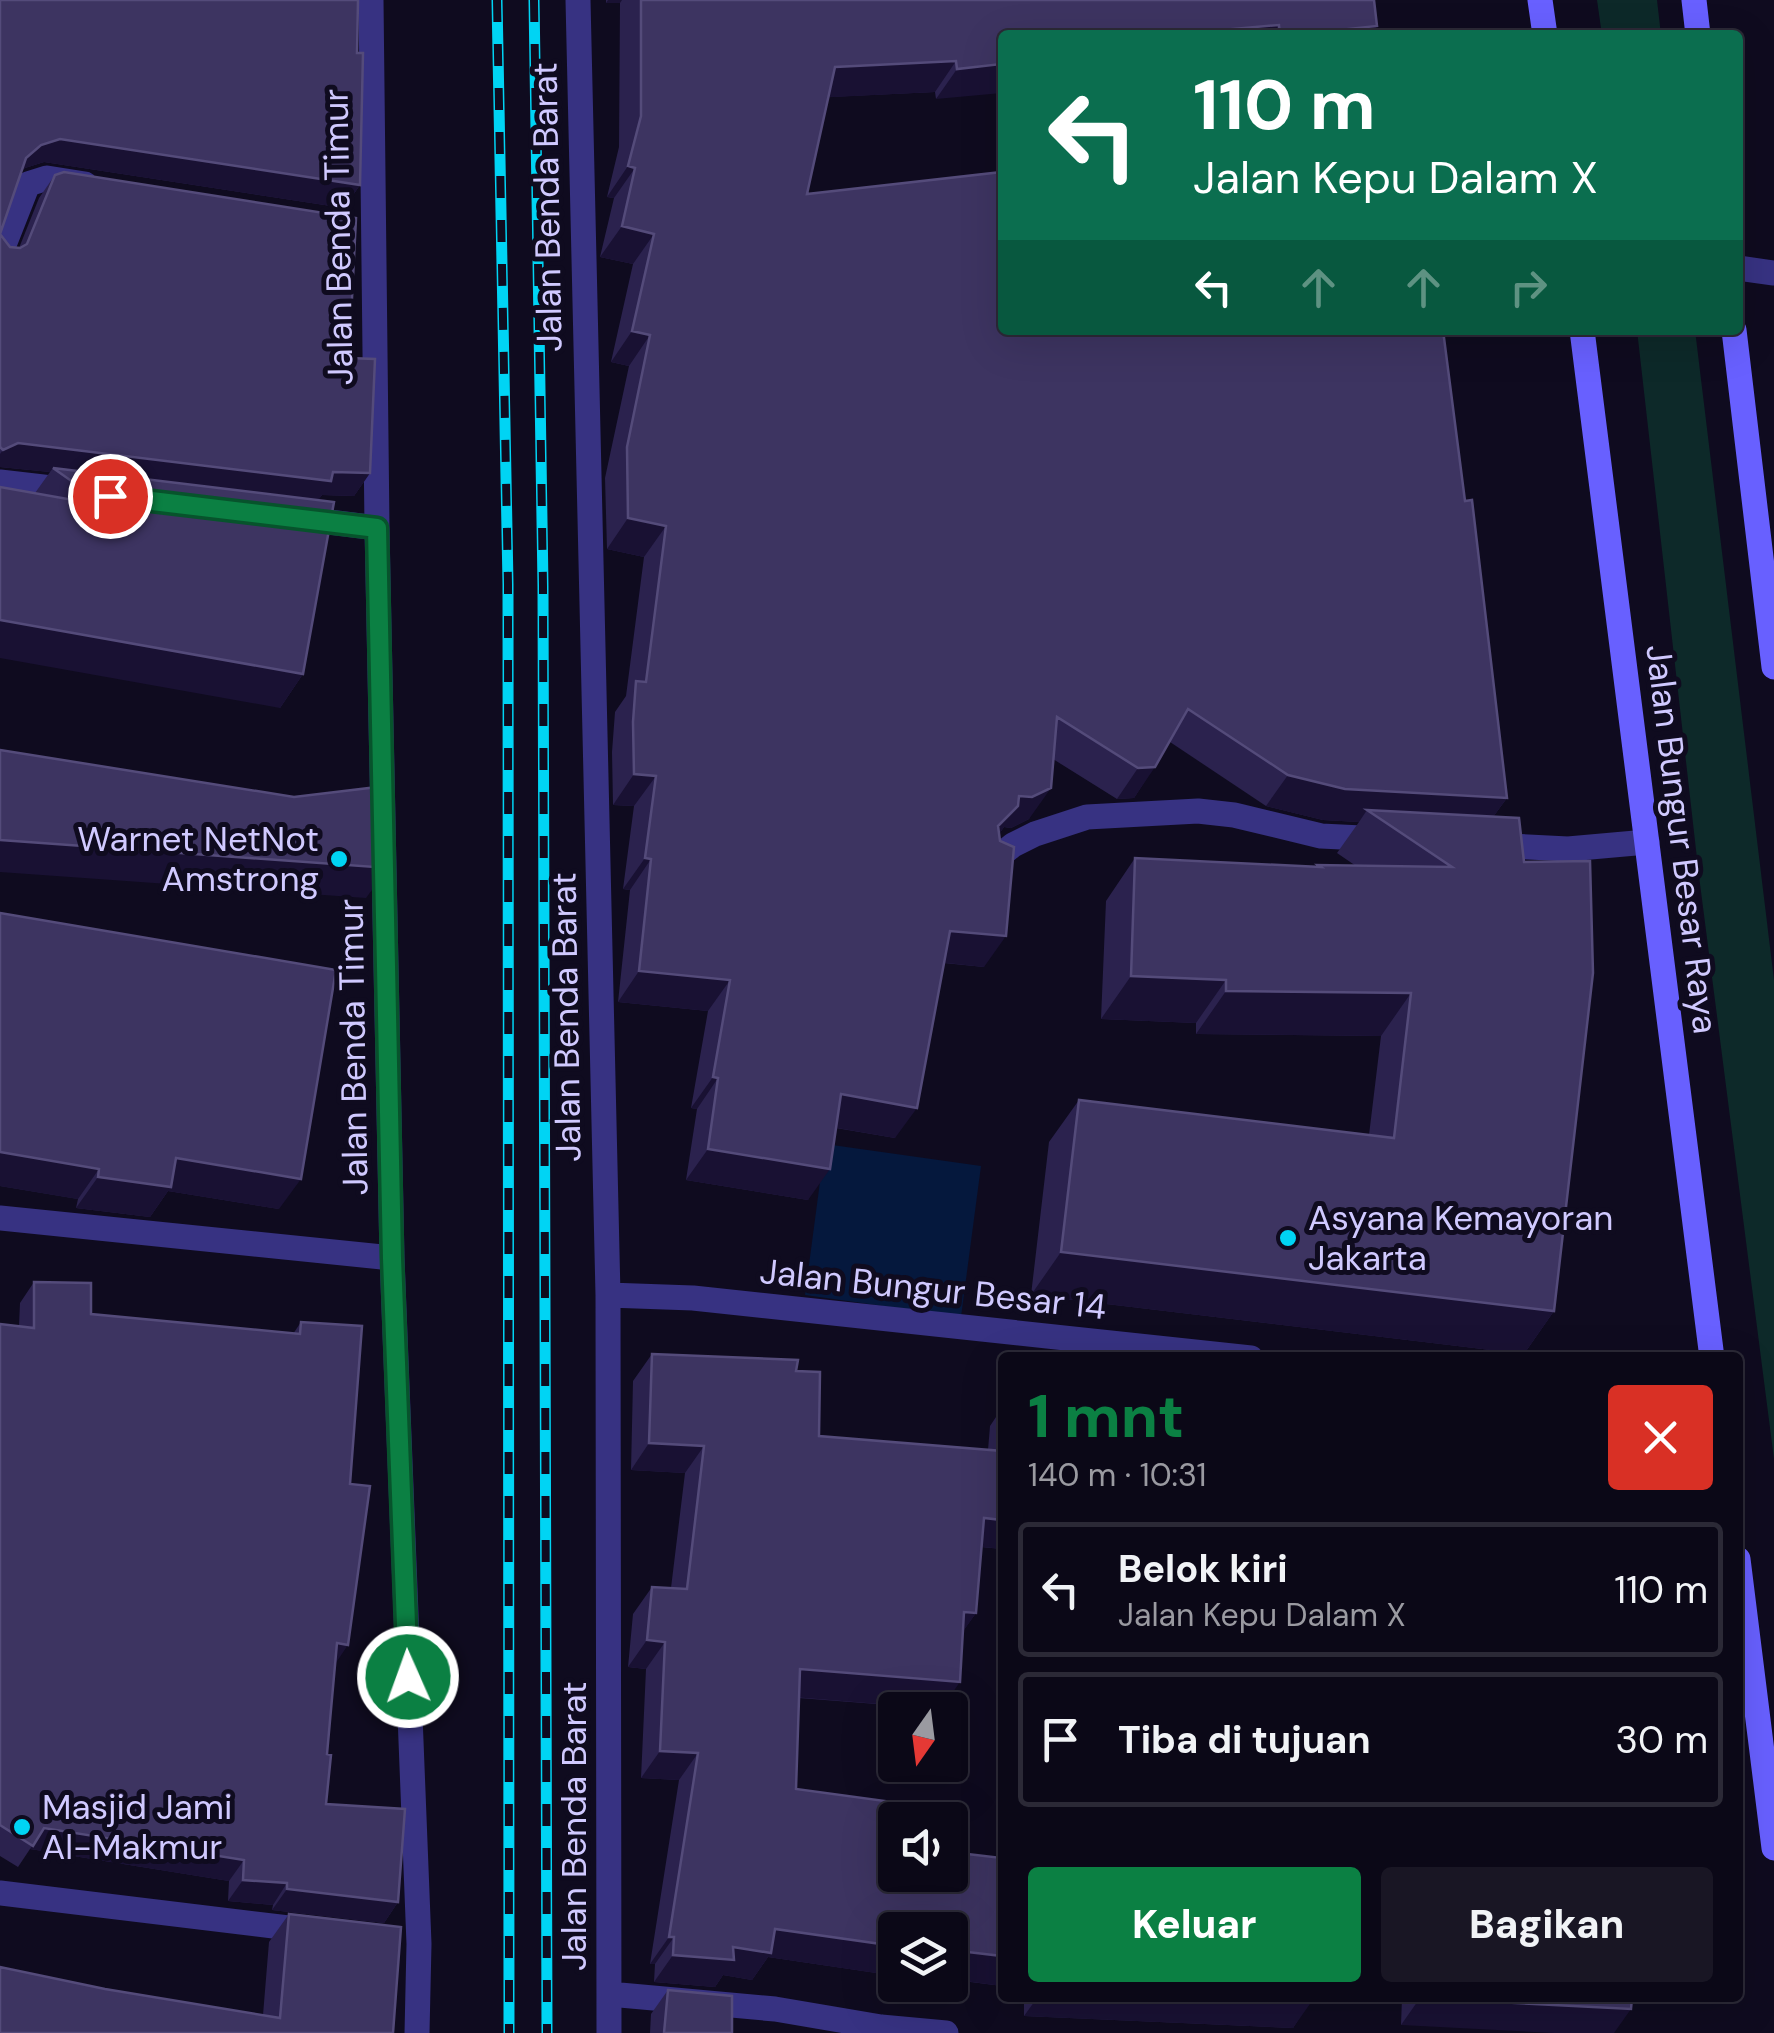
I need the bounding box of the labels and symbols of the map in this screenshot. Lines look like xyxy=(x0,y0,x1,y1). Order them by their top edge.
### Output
street label: Jalan Benda Barat xyxy=(521,62,573,352)
street label: Jalan Benda Timur xyxy=(312,88,364,386)
pin xyxy=(68,454,153,539)
street label: Jalan Bungur Besar Raya xyxy=(1635,642,1729,1036)
place label: Warnet NetNot Amstrong xyxy=(77,816,319,902)
marker: Warnet NetNot Amstrong xyxy=(328,848,350,870)
street label: Jalan Benda Barat xyxy=(540,872,592,1162)
street label: Jalan Benda Timur xyxy=(327,898,379,1196)
place label: Asyana Kemayoran Jakarta xyxy=(1308,1195,1613,1281)
marker: Asyana Kemayoran Jakarta xyxy=(1277,1227,1299,1249)
street label: Jalan Bungur Besar 14 xyxy=(758,1248,1108,1330)
position arrow xyxy=(356,1625,460,1729)
street label: Jalan Benda Barat xyxy=(551,1681,597,1971)
north arrow xyxy=(878,1692,968,1782)
place label: Masjid Jami Al-Makmur xyxy=(42,1784,232,1870)
marker: Masjid Jami Al-Makmur xyxy=(11,1816,33,1838)

